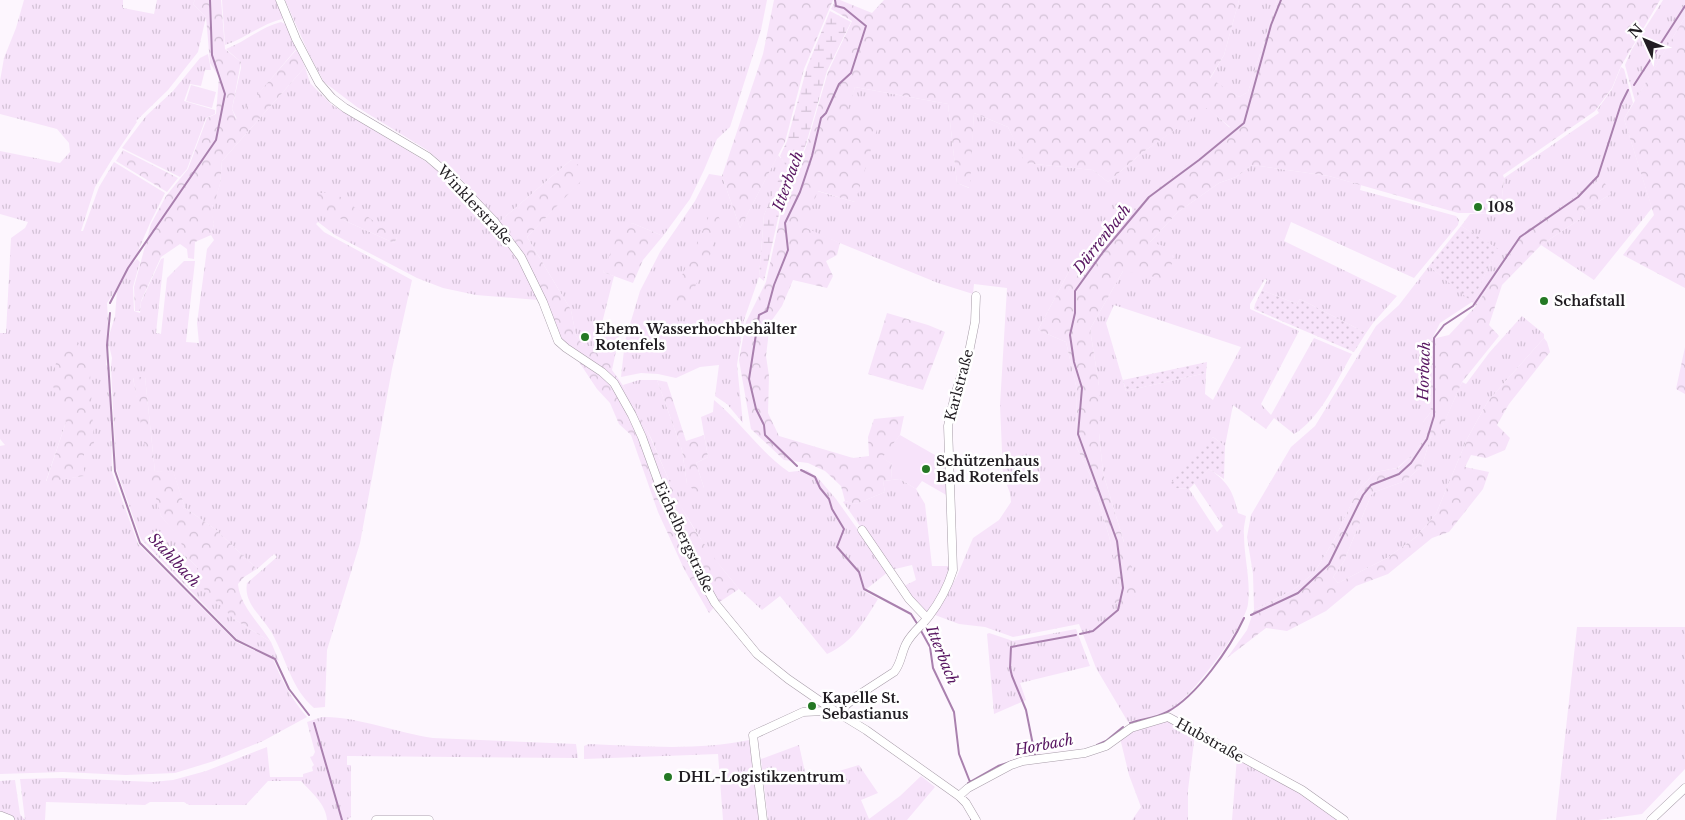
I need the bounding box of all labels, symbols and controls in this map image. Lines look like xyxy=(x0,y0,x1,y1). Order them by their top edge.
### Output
north arrow xyxy=(1620,15,1670,65)
text: N xyxy=(1625,20,1647,42)
water label: Itterbach xyxy=(768,148,807,214)
street label: Winklerstraße xyxy=(433,161,516,249)
place label: 108 xyxy=(1488,198,1514,216)
water label: Dürrenbach xyxy=(1068,200,1135,278)
marker: 108 xyxy=(1472,201,1484,213)
place label: Schafstall xyxy=(1554,292,1625,310)
marker: Schafstall xyxy=(1538,295,1550,307)
place label: Ehem. Wasserhochbehälter Rotenfels xyxy=(595,320,797,354)
marker: Ehem. Wasserhochbehälter Rotenfels xyxy=(579,331,591,343)
water label: Horbach xyxy=(1413,341,1434,402)
street label: Karlstraße xyxy=(941,347,977,423)
place label: Schützenhaus Bad Rotenfels xyxy=(936,452,1040,486)
marker: Schützenhaus Bad Rotenfels xyxy=(920,463,932,475)
street label: Eichelbergstraße xyxy=(650,479,718,595)
water label: Stahlbach xyxy=(144,528,205,591)
water label: Itterbach xyxy=(922,621,963,688)
place label: Kapelle St. Sebastianus xyxy=(822,689,909,723)
marker: Kapelle St. Sebastianus xyxy=(806,700,818,712)
street label: Hubstraße xyxy=(1173,714,1247,766)
water label: Horbach xyxy=(1012,729,1075,760)
place label: DHL-Logistikzentrum xyxy=(678,768,845,786)
marker: DHL-Logistikzentrum xyxy=(662,771,674,783)

